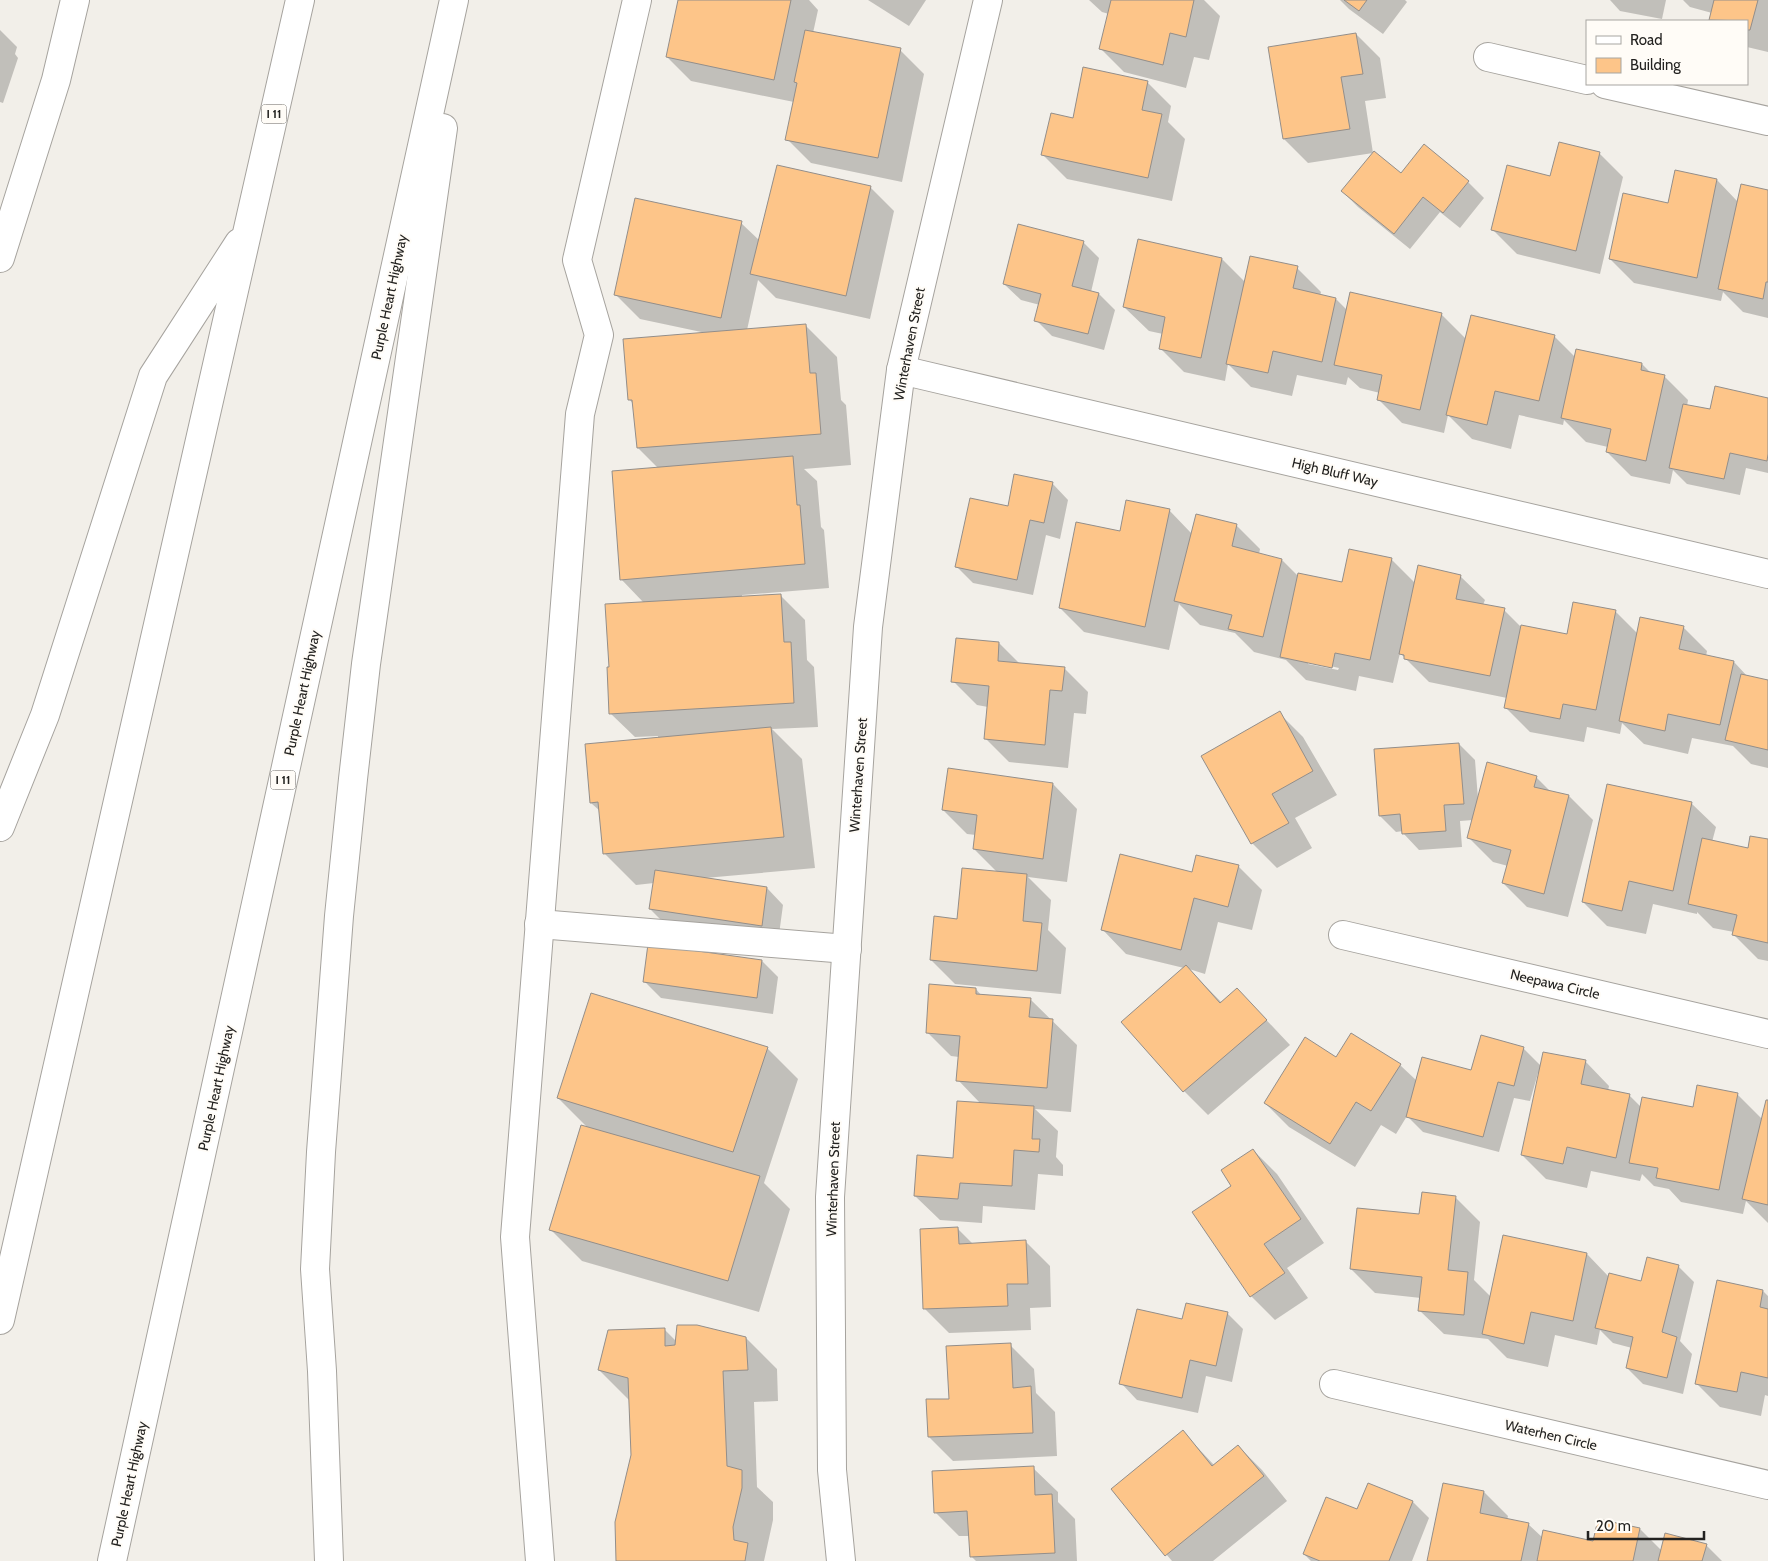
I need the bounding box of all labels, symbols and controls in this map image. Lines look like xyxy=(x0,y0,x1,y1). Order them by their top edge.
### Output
legend xyxy=(1586,20,1748,85)
text: Road xyxy=(1630,31,1663,49)
text: Building xyxy=(1630,56,1681,74)
road number: I 11 xyxy=(262,105,286,124)
street label: Purple Heart Highway xyxy=(367,233,411,361)
street label: Winterhaven Street xyxy=(889,286,929,402)
street label: High Bluff Way xyxy=(1290,453,1380,491)
street label: Purple Heart Highway xyxy=(280,629,324,757)
street label: Winterhaven Street xyxy=(845,717,871,833)
road number: I 11 xyxy=(270,770,296,790)
street label: Neepawa Circle xyxy=(1508,965,1602,1003)
street label: Purple Heart Highway xyxy=(194,1024,238,1152)
street label: Winterhaven Street xyxy=(822,1121,844,1237)
street label: Waterhen Circle xyxy=(1503,1416,1599,1454)
street label: Purple Heart Highway xyxy=(107,1420,151,1548)
scale bar xyxy=(1588,1508,1704,1540)
text: 20 m xyxy=(1596,1517,1631,1535)

